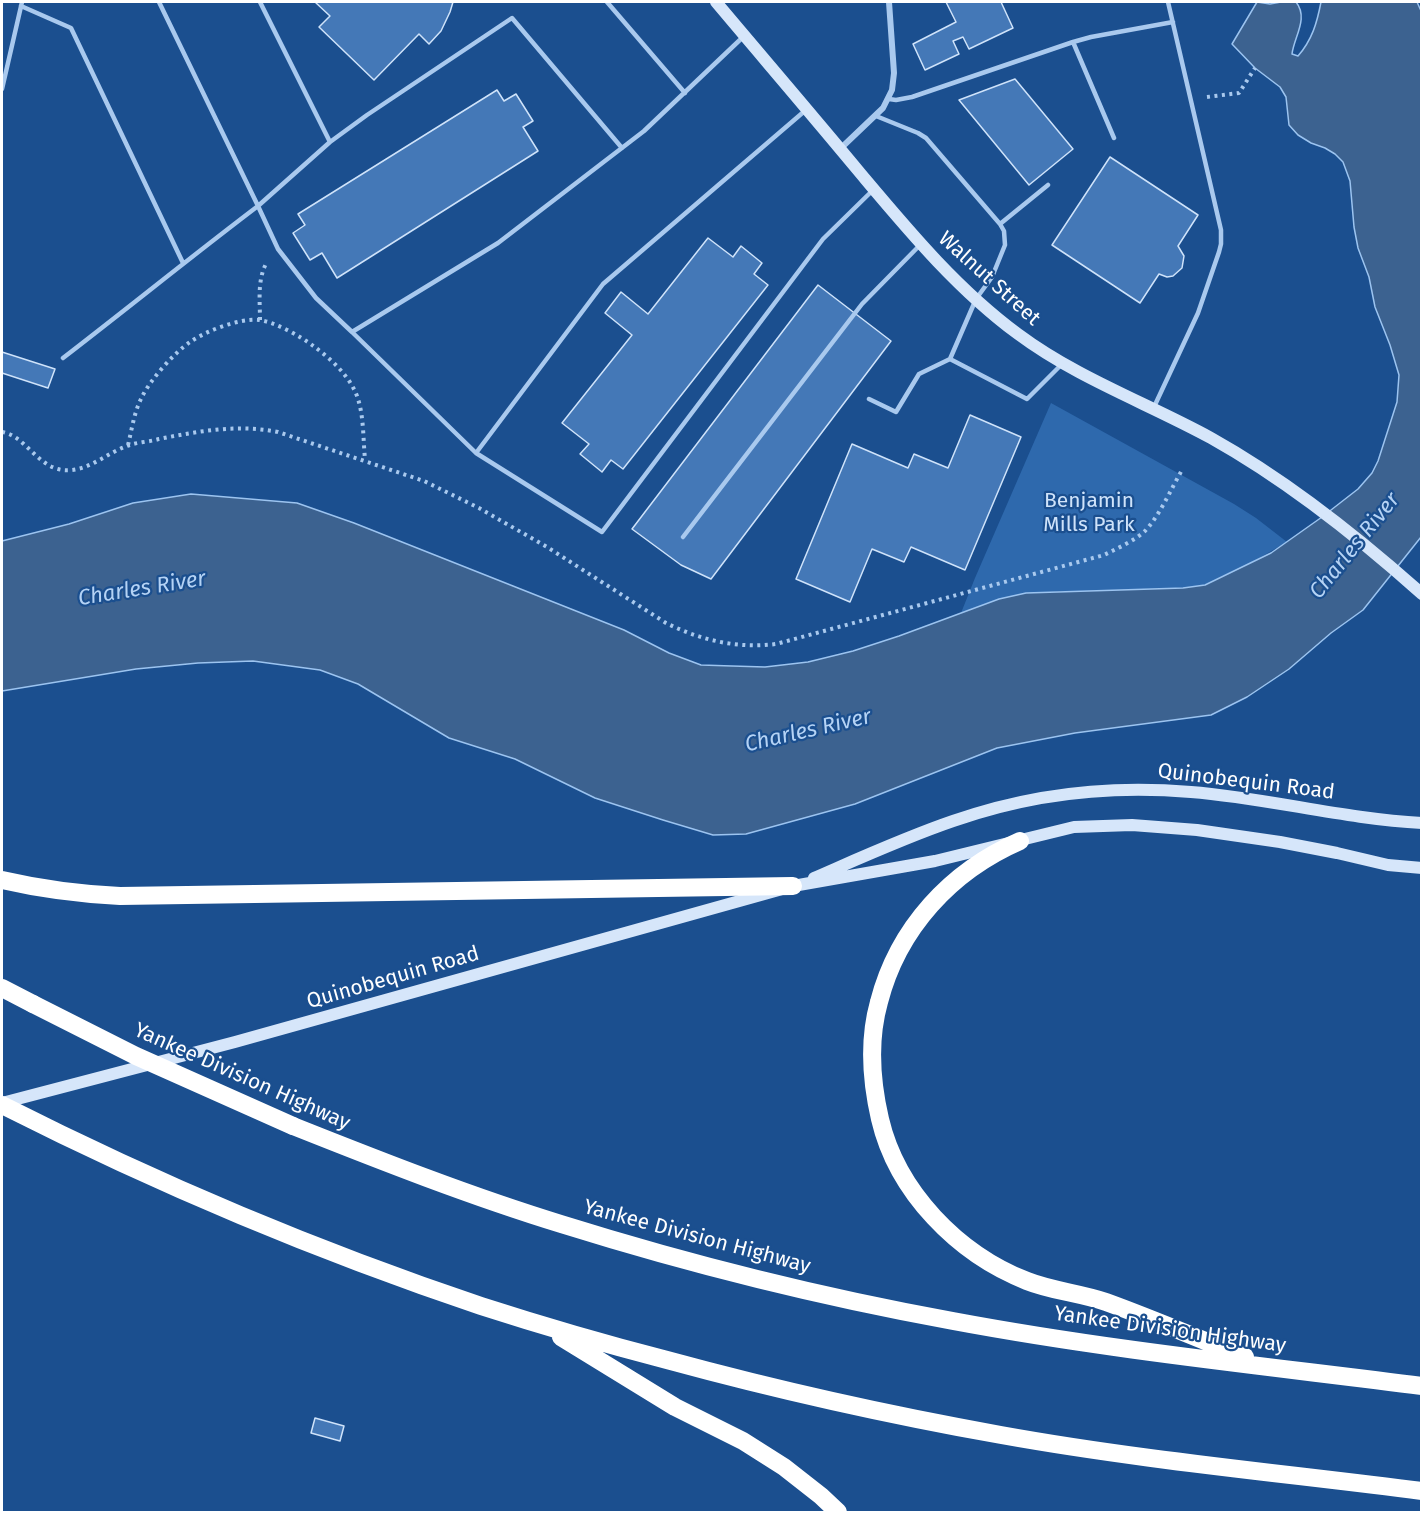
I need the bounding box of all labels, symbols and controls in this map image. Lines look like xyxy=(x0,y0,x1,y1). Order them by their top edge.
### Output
street label: Walnut Street xyxy=(933,227,1045,331)
park label: Benjamin Mills Park xyxy=(1043,488,1135,538)
water label: Charles River xyxy=(1304,488,1406,604)
water label: Charles River xyxy=(76,566,208,612)
water label: Charles River xyxy=(742,704,874,758)
street label: Quinobequin Road xyxy=(1156,759,1336,805)
street label: Quinobequin Road xyxy=(304,941,482,1015)
street label: Yankee Division Highway xyxy=(130,1018,354,1136)
street label: Yankee Division Highway xyxy=(581,1195,813,1279)
street label: Yankee Division Highway xyxy=(1052,1301,1288,1359)

